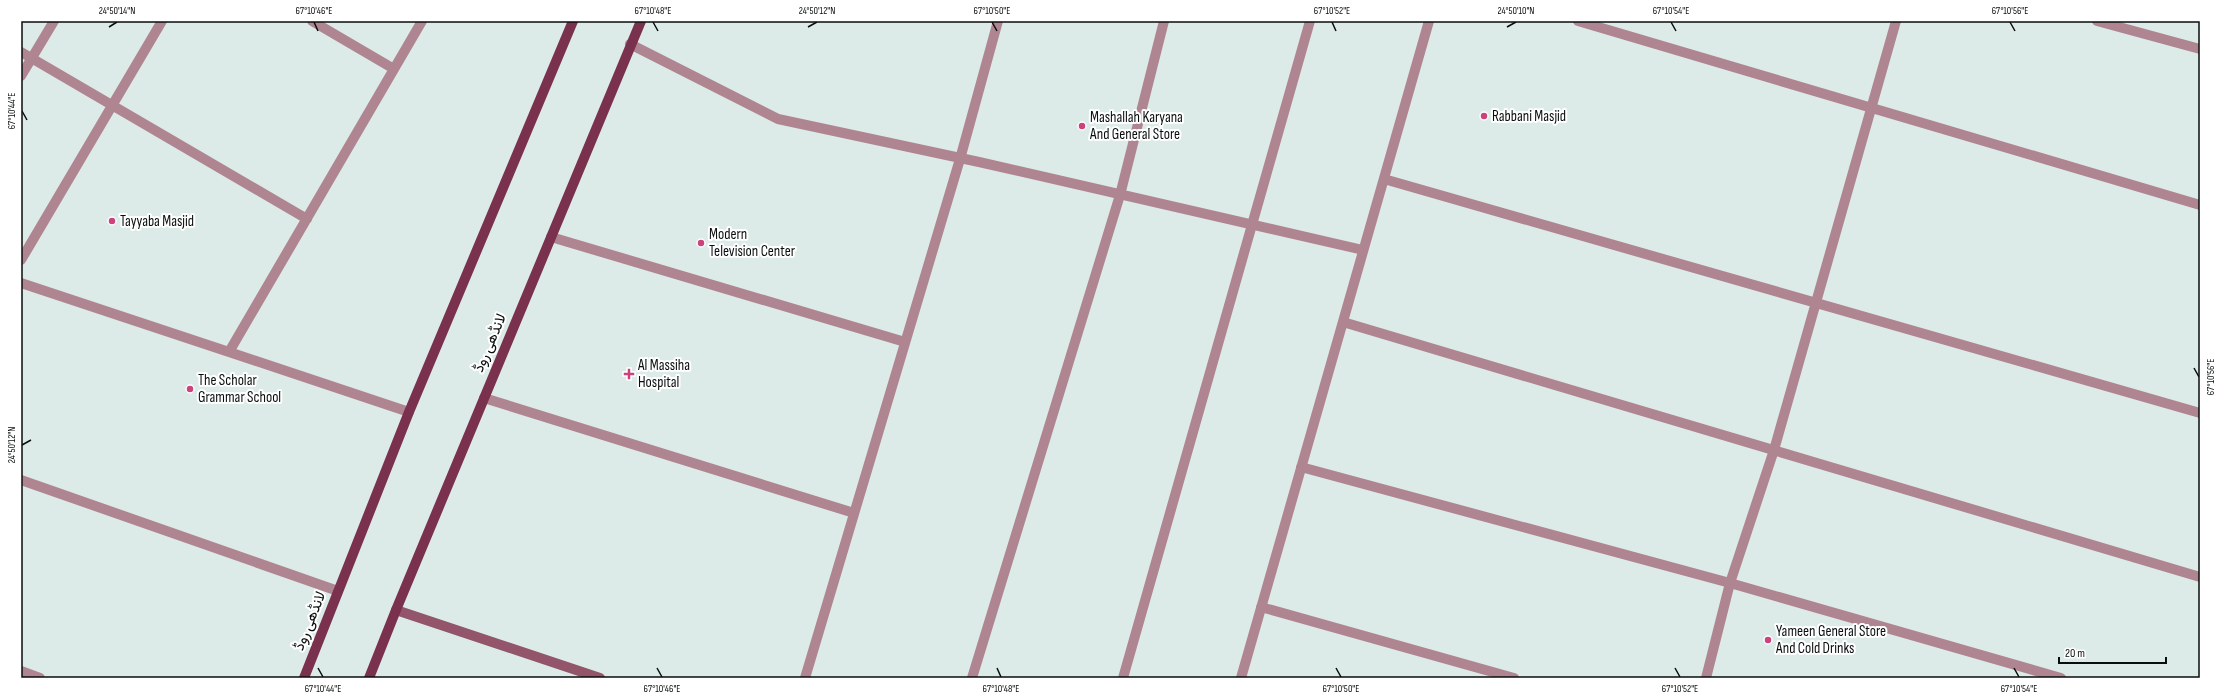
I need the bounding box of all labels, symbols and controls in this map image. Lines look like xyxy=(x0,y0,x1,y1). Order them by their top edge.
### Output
text: 24°50'14"N xyxy=(99,5,135,17)
text: 67°10'46"E xyxy=(296,5,332,17)
text: 67°10'48"E xyxy=(635,5,671,17)
text: 24°50'12"N xyxy=(799,5,835,17)
text: 67°10'50"E xyxy=(974,5,1010,17)
text: 67°10'52"E xyxy=(1314,5,1350,17)
text: 24°50'10"N xyxy=(1498,5,1534,17)
text: 67°10'54"E xyxy=(1653,5,1689,17)
text: 67°10'56"E xyxy=(1992,5,2028,17)
text: 67°10'44"E xyxy=(6,93,18,129)
place label: Rabbani Masjid xyxy=(1492,107,1566,126)
place label: Mashallah Karyana And General Store xyxy=(1089,108,1183,144)
marker: Rabbani Masjid xyxy=(1479,111,1489,121)
marker: Mashallah Karyana And General Store xyxy=(1077,121,1087,131)
place label: Tayyaba Masjid xyxy=(120,212,194,231)
marker: Tayyaba Masjid xyxy=(107,216,117,226)
place label: Modern Television Center xyxy=(709,225,796,261)
marker: Modern Television Center xyxy=(696,238,706,248)
street label: لانڈھی روڈ xyxy=(469,311,511,375)
place label: Al Massiha Hospital xyxy=(637,356,690,392)
text: 67°10'56"E xyxy=(2205,359,2217,395)
marker: Al Massiha Hospital xyxy=(623,368,635,380)
place label: The Scholar Grammar School xyxy=(198,371,281,407)
marker: The Scholar Grammar School xyxy=(185,384,195,394)
text: 24°50'12"N xyxy=(6,427,18,463)
street label: لانڈھی روڈ xyxy=(290,589,330,653)
place label: Yameen General Store And Cold Drinks xyxy=(1775,622,1886,658)
marker: Yameen General Store And Cold Drinks xyxy=(1763,635,1773,645)
scale bar xyxy=(2059,639,2166,665)
text: 20 m xyxy=(2065,646,2085,661)
text: 67°10'44"E xyxy=(305,683,341,695)
text: 67°10'46"E xyxy=(644,683,680,695)
text: 67°10'48"E xyxy=(983,683,1019,695)
text: 67°10'50"E xyxy=(1323,683,1359,695)
text: 67°10'52"E xyxy=(1662,683,1698,695)
text: 67°10'54"E xyxy=(2001,683,2037,695)

